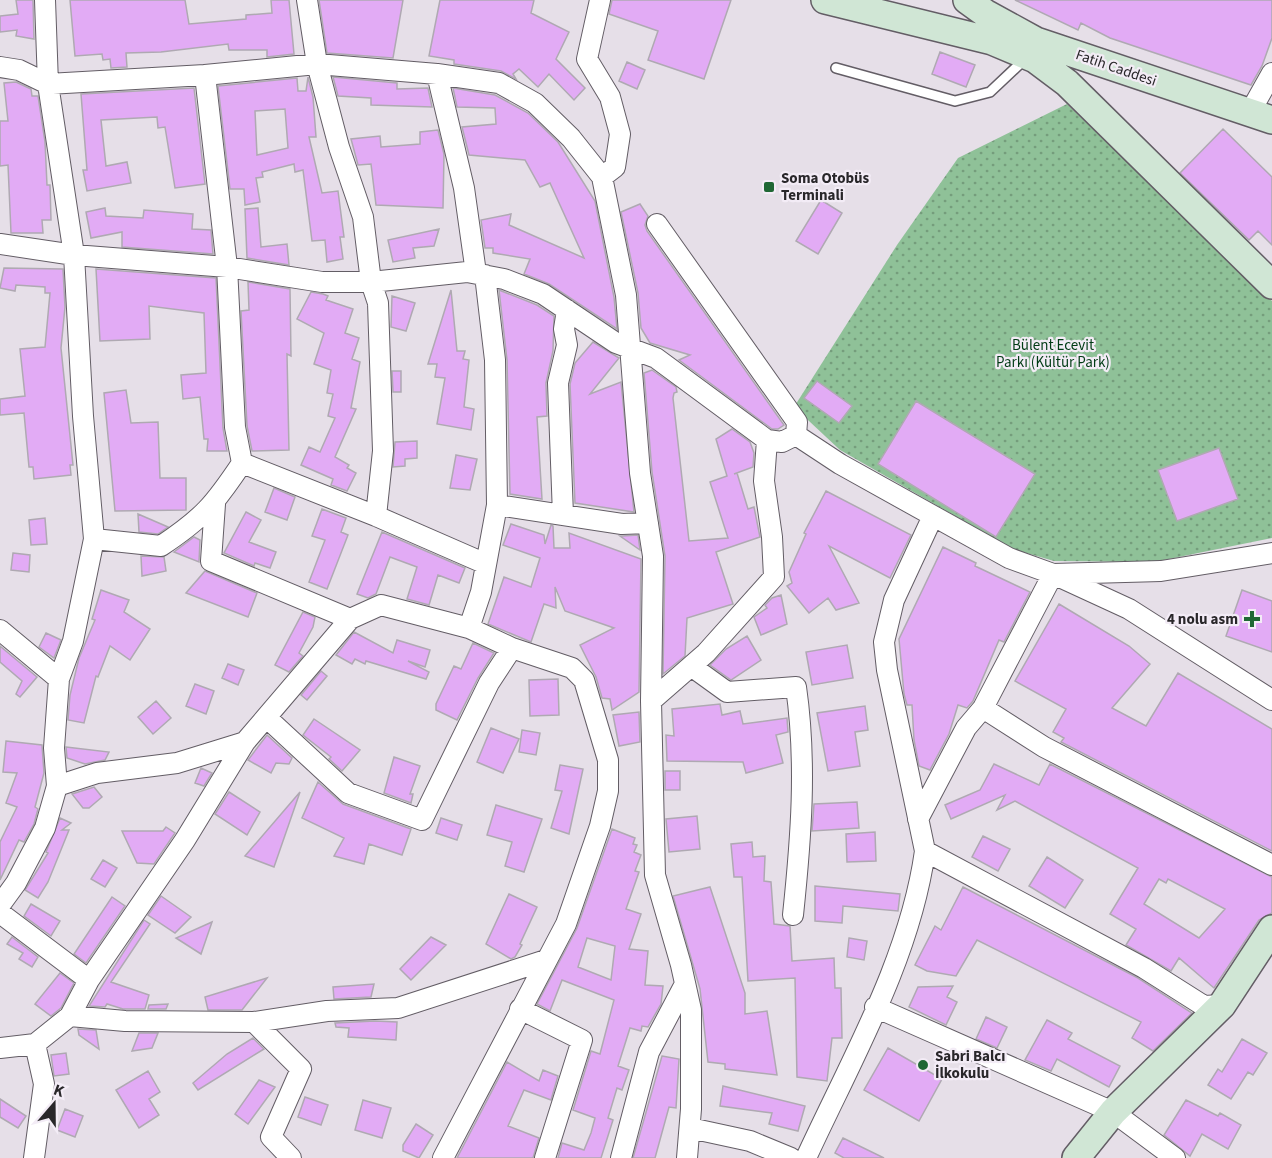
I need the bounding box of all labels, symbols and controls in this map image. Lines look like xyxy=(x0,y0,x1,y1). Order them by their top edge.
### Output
street label: Fatih Caddesi xyxy=(1073,44,1159,92)
place label: Soma Otobüs Terminali xyxy=(781,168,870,206)
marker: Soma Otobüs Terminali xyxy=(762,180,776,194)
park label: Bülent Ecevit Parkı (Kültür Park) xyxy=(996,335,1110,373)
place label: 4 nolu asm xyxy=(1167,609,1238,630)
marker: 4 nolu asm xyxy=(1243,610,1261,628)
place label: Sabri Balcı İlkokulu xyxy=(935,1046,1005,1084)
marker: Sabri Balcı İlkokulu xyxy=(916,1058,930,1072)
north arrow xyxy=(24,1074,84,1134)
text: K xyxy=(50,1079,67,1103)

